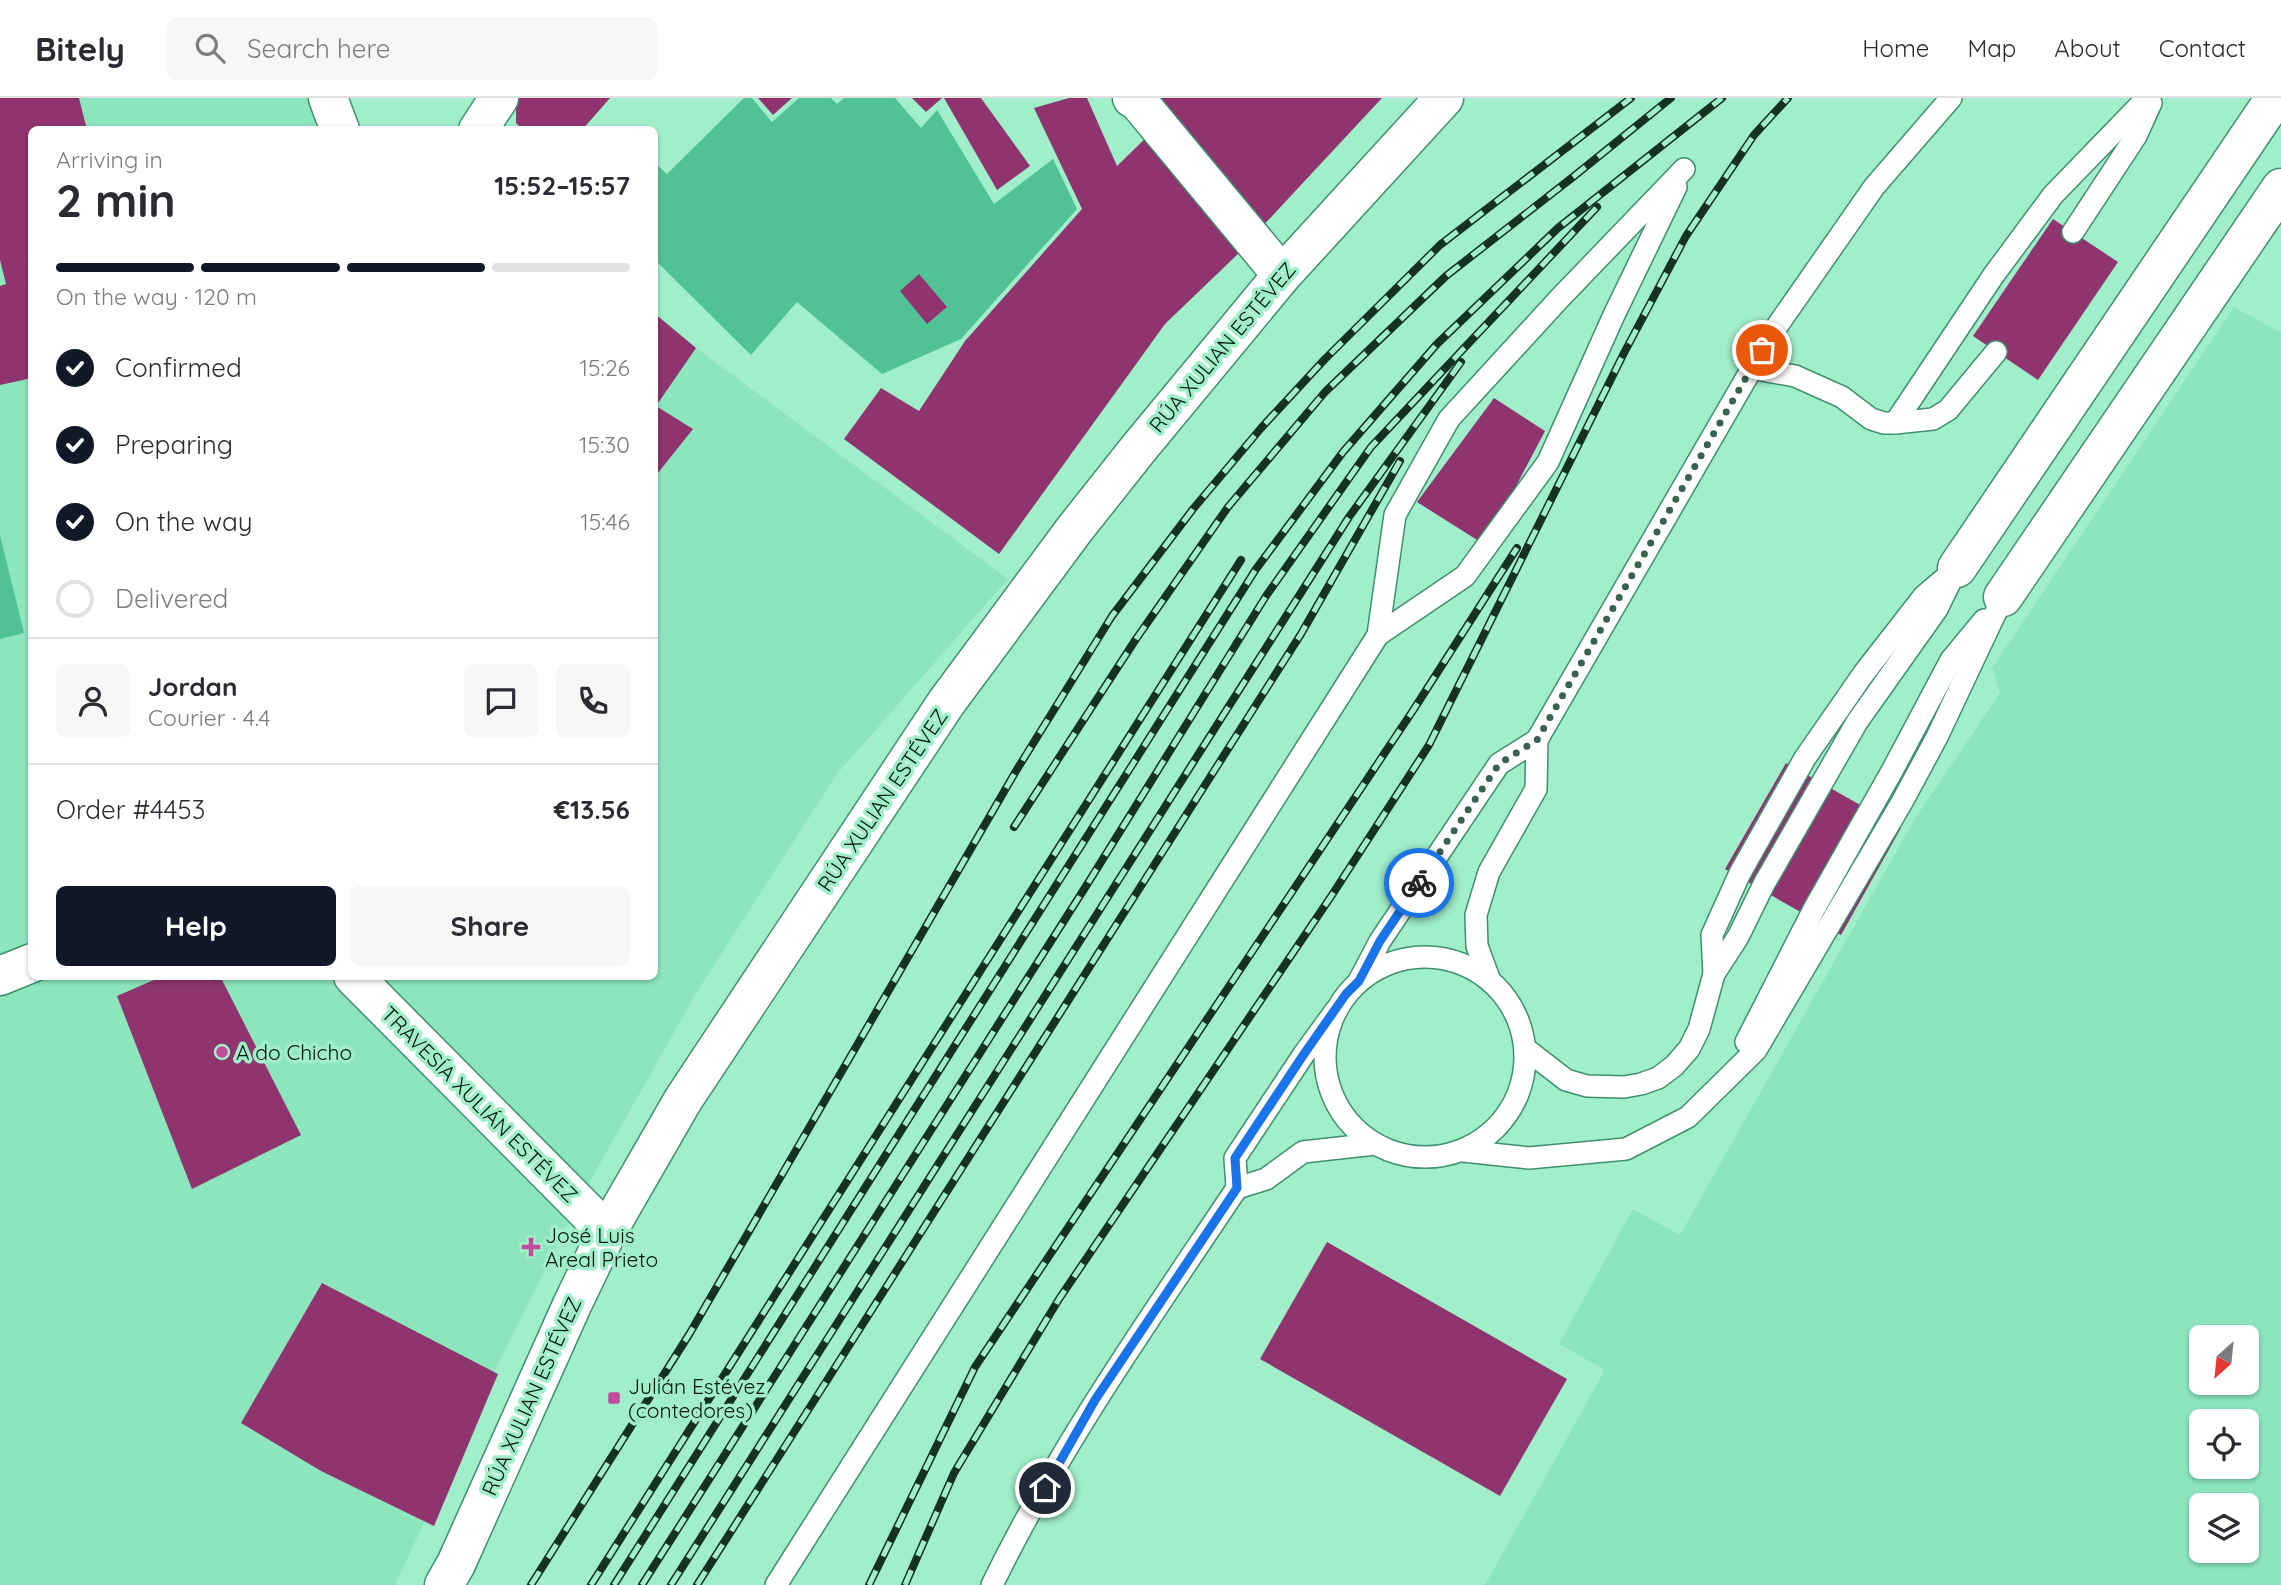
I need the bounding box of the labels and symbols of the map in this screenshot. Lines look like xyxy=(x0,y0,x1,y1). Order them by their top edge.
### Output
street label: RÚA XULIAN ESTÉVEZ xyxy=(1143,257,1301,437)
pin xyxy=(1732,320,1792,380)
street label: RÚA XULIAN ESTÉVEZ xyxy=(811,704,953,896)
courier xyxy=(1384,848,1454,918)
street label: TRAVESÍA XULIÁN ESTÉVEZ xyxy=(376,1000,584,1208)
place label: A do Chicho xyxy=(236,1039,352,1065)
marker: A do Chicho xyxy=(214,1044,230,1060)
place label: José Luis Areal Prieto xyxy=(545,1222,658,1272)
marker: José Luis Areal Prieto xyxy=(523,1239,539,1255)
street label: RÚA XULIAN ESTÉVEZ xyxy=(476,1293,586,1499)
north arrow xyxy=(2189,1325,2259,1395)
place label: Julián Estévez (contedores) xyxy=(628,1373,765,1423)
marker: Julián Estévez (contedores) xyxy=(606,1390,622,1406)
pin xyxy=(1015,1458,1075,1518)

